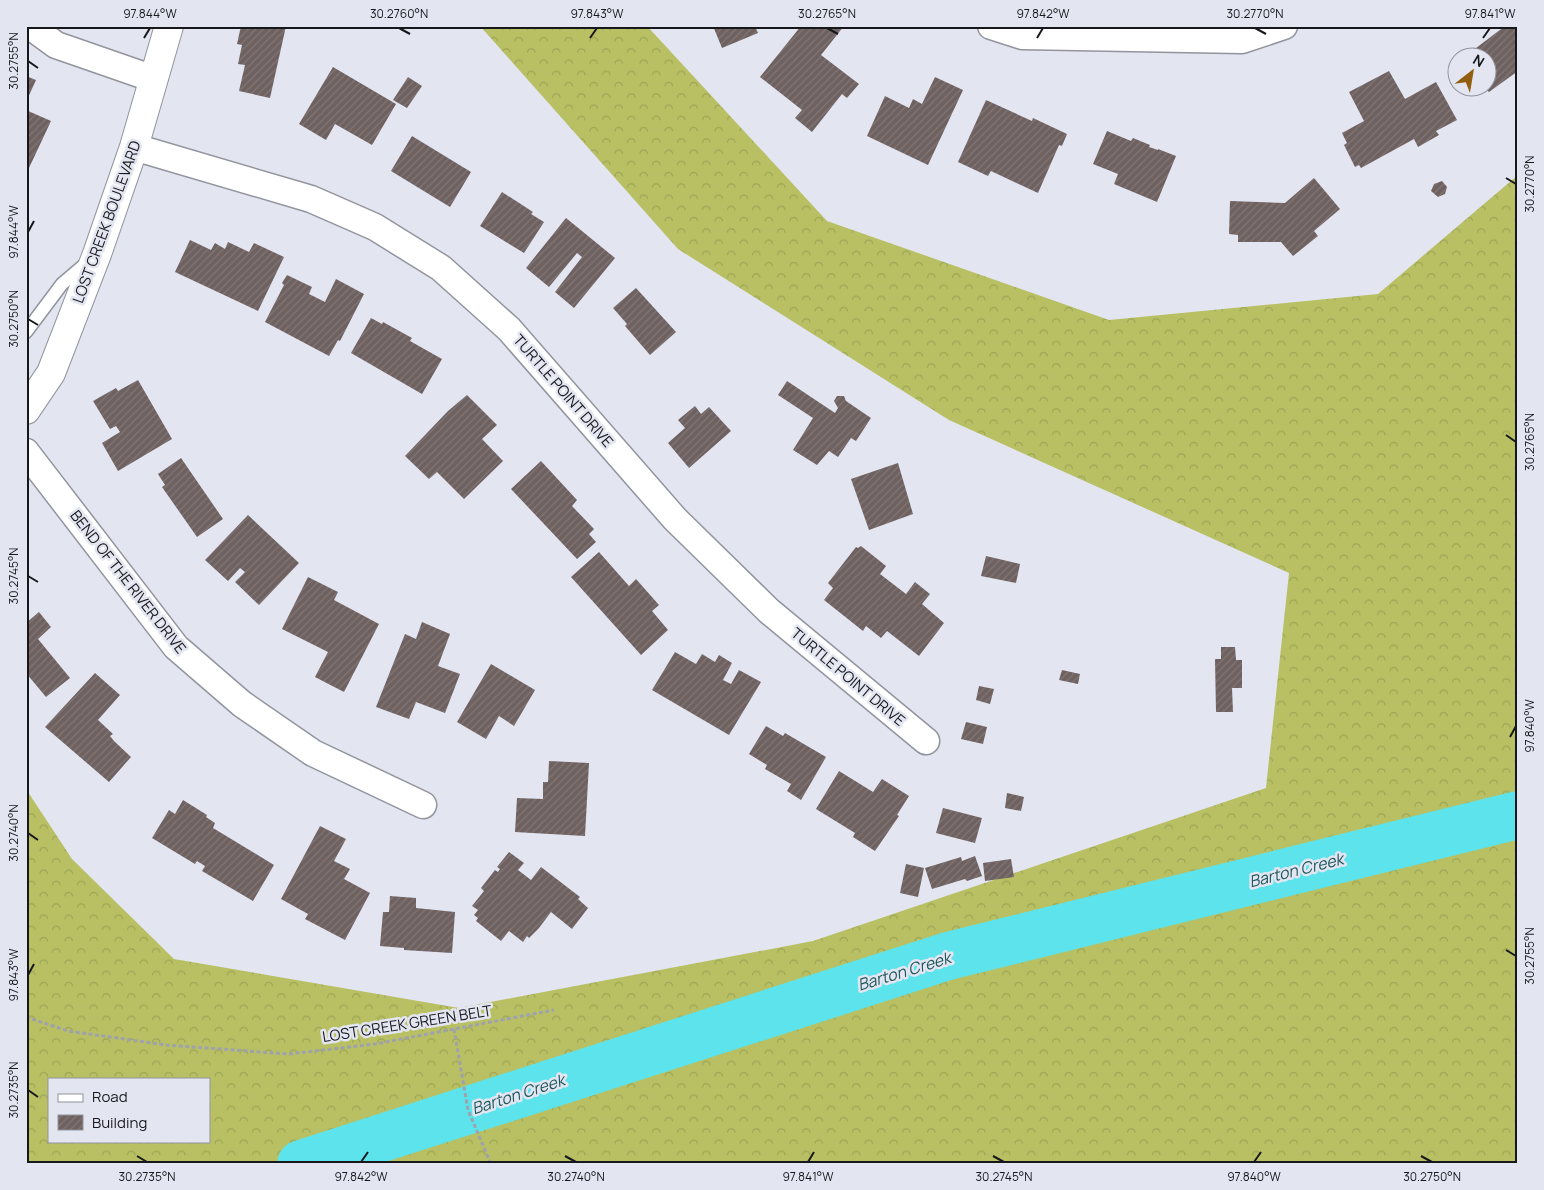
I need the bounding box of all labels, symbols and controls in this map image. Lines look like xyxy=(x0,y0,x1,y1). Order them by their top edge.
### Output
text: 97.844°W xyxy=(123,5,177,22)
text: 30.2760°N xyxy=(370,5,428,22)
text: 97.843°W xyxy=(571,5,624,22)
text: 30.2765°N xyxy=(798,5,856,22)
text: 97.842°W xyxy=(1016,5,1070,22)
text: 30.2770°N xyxy=(1226,5,1284,22)
text: 97.841°W xyxy=(1465,5,1516,22)
text: 30.2755°N xyxy=(5,32,22,90)
north arrow xyxy=(1446,48,1496,98)
text: N xyxy=(1470,50,1488,71)
street label: LOST CREEK BOULEVARD xyxy=(67,138,146,306)
text: 30.2770°N xyxy=(1521,155,1538,213)
text: 97.844°W xyxy=(5,205,22,259)
text: 30.2750°N xyxy=(5,290,22,348)
street label: TURTLE POINT DRIVE xyxy=(509,330,618,451)
text: 30.2765°N xyxy=(1521,413,1538,471)
street label: BEND OF THE RIVER DRIVE xyxy=(66,506,191,658)
text: 30.2745°N xyxy=(5,547,22,605)
street label: TURTLE POINT DRIVE xyxy=(787,623,910,731)
text: 97.840°W xyxy=(1521,698,1538,753)
text: 30.2740°N xyxy=(5,804,22,862)
water label: Barton Creek xyxy=(1247,847,1347,892)
text: 30.2755°N xyxy=(1521,927,1538,985)
water label: Barton Creek xyxy=(855,946,955,996)
text: 97.843°W xyxy=(5,948,22,1001)
street label: LOST CREEK GREEN BELT xyxy=(321,1000,493,1047)
text: 30.2735°N xyxy=(5,1061,22,1119)
water label: Barton Creek xyxy=(469,1068,569,1119)
legend xyxy=(48,1078,210,1142)
text: Road xyxy=(92,1086,128,1107)
text: Building xyxy=(92,1112,147,1133)
text: 30.2735°N xyxy=(118,1168,176,1185)
text: 97.842°W xyxy=(334,1168,388,1185)
text: 30.2740°N xyxy=(547,1168,605,1185)
text: 97.841°W xyxy=(783,1168,834,1185)
text: 30.2745°N xyxy=(975,1168,1033,1185)
text: 97.840°W xyxy=(1227,1168,1282,1185)
text: 30.2750°N xyxy=(1403,1168,1461,1185)

